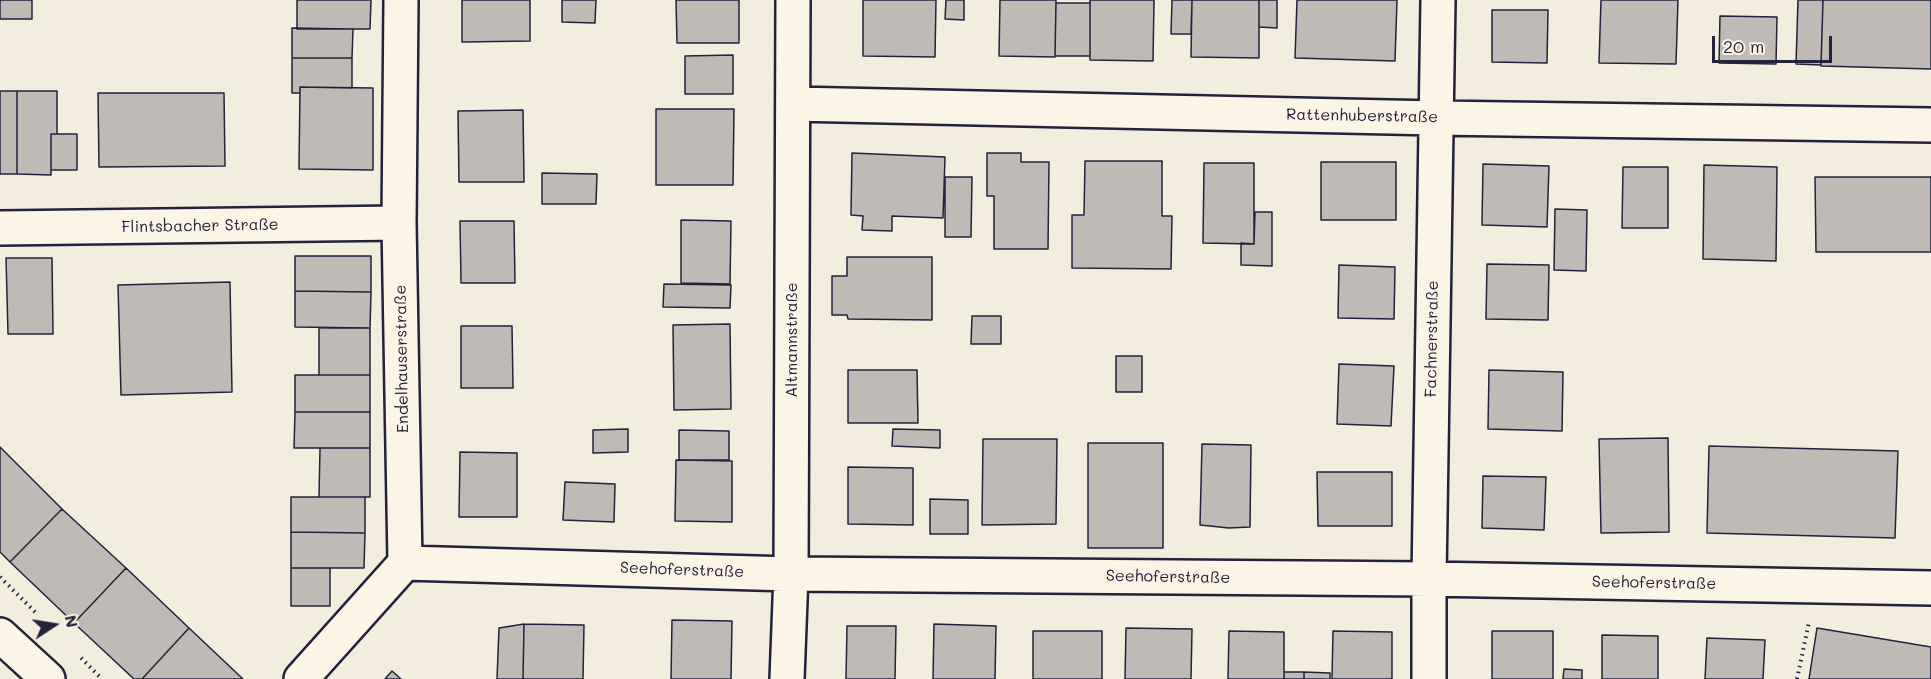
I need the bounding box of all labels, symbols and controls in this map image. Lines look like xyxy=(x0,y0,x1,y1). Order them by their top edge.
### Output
scale bar xyxy=(1715,24,1835,62)
text: 20 m xyxy=(1723,34,1764,58)
street label: Rattenhuberstraße xyxy=(1286,105,1438,127)
street label: Flintsbacher Straße xyxy=(121,215,279,237)
street label: Fachnerstraße xyxy=(1421,280,1443,398)
street label: Altmannstraße xyxy=(782,282,802,398)
street label: Endelhauserstraße xyxy=(391,285,413,433)
street label: Seehoferstraße xyxy=(620,558,744,582)
street label: Seehoferstraße xyxy=(1106,566,1230,588)
street label: Seehoferstraße xyxy=(1592,572,1716,594)
north arrow xyxy=(24,595,84,655)
text: N xyxy=(61,613,84,629)

